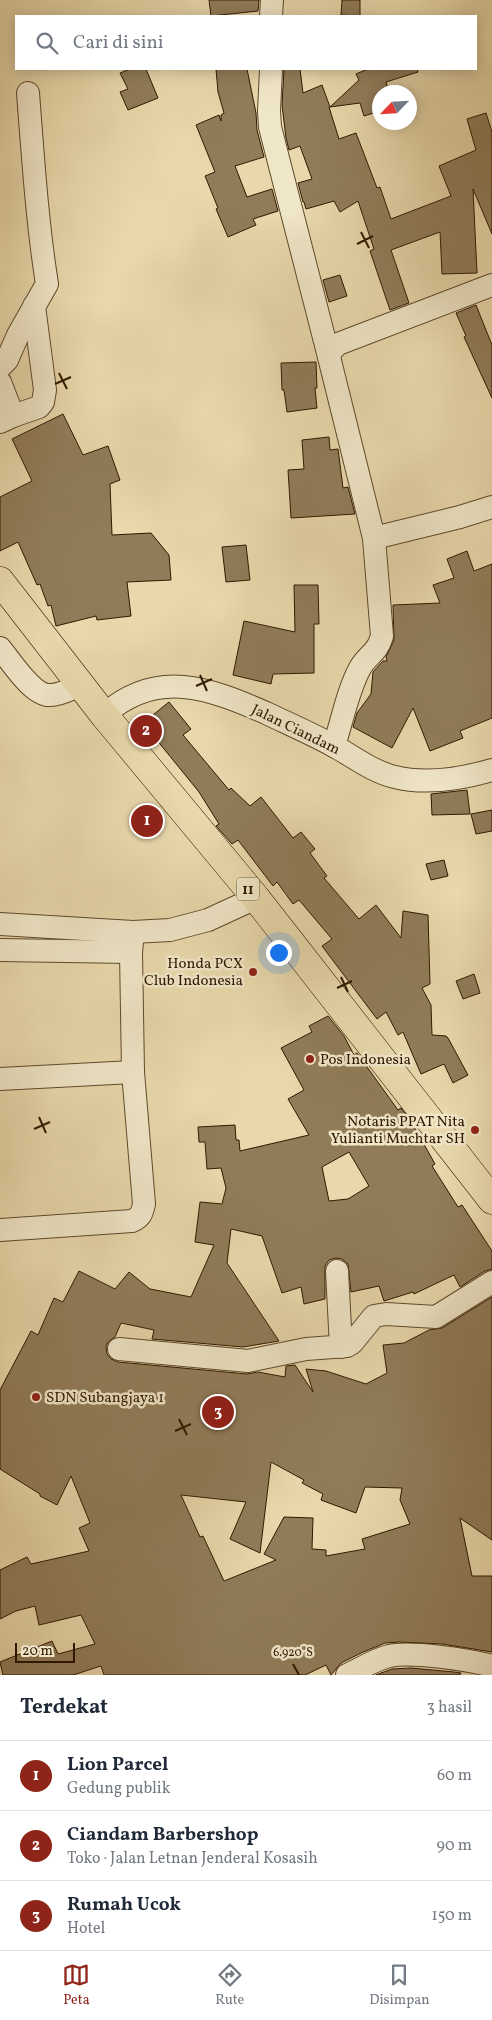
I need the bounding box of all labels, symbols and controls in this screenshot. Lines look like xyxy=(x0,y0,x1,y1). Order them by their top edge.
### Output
search box xyxy=(15,15,477,70)
icon: search xyxy=(33,29,61,57)
text: Cari di sini xyxy=(73,30,164,56)
north arrow xyxy=(372,85,417,130)
street label: Jalan Ciandam xyxy=(247,700,343,761)
pin: 2 xyxy=(130,712,162,750)
pin: 1 xyxy=(131,802,163,840)
road number: 11 xyxy=(237,878,259,901)
your location xyxy=(266,940,292,966)
place label: Honda PCX Club Indonesia xyxy=(144,954,243,992)
marker: Honda PCX Club Indonesia xyxy=(247,966,259,978)
place label: Pos Indonesia xyxy=(320,1050,411,1071)
marker: Pos Indonesia xyxy=(304,1053,316,1065)
place label: Notaris PPAT Nita Yulianti Muchtar SH xyxy=(331,1112,465,1150)
marker: Notaris PPAT Nita Yulianti Muchtar SH xyxy=(469,1124,481,1136)
place label: SDN Subangjaya 1 xyxy=(46,1388,164,1409)
marker: SDN Subangjaya 1 xyxy=(30,1391,42,1403)
pin: 3 xyxy=(202,1393,234,1431)
scale bar xyxy=(15,1640,75,1663)
text: 20 m xyxy=(22,1642,53,1661)
text: 6.920°S xyxy=(273,1645,313,1661)
text: Terdekat xyxy=(20,1693,108,1722)
text: 3 hasil xyxy=(427,1697,472,1719)
text: Lion Parcel xyxy=(67,1752,169,1778)
text: 1 xyxy=(33,1765,39,1787)
text: 60 m xyxy=(437,1765,472,1787)
text: Gedung publik xyxy=(67,1778,170,1800)
text: Ciandam Barbershop xyxy=(67,1822,258,1848)
text: 2 xyxy=(32,1835,40,1857)
text: 90 m xyxy=(436,1835,472,1857)
text: Toko · Jalan Letnan Jenderal Kosasih xyxy=(67,1848,318,1870)
text: Rumah Ucok xyxy=(67,1892,181,1918)
text: 3 xyxy=(32,1905,40,1927)
text: 150 m xyxy=(431,1905,472,1927)
text: Hotel xyxy=(67,1918,105,1940)
tab: Peta xyxy=(62,1961,90,2010)
tab: Rute xyxy=(215,1961,244,2010)
tab: Disimpan xyxy=(369,1961,430,2010)

